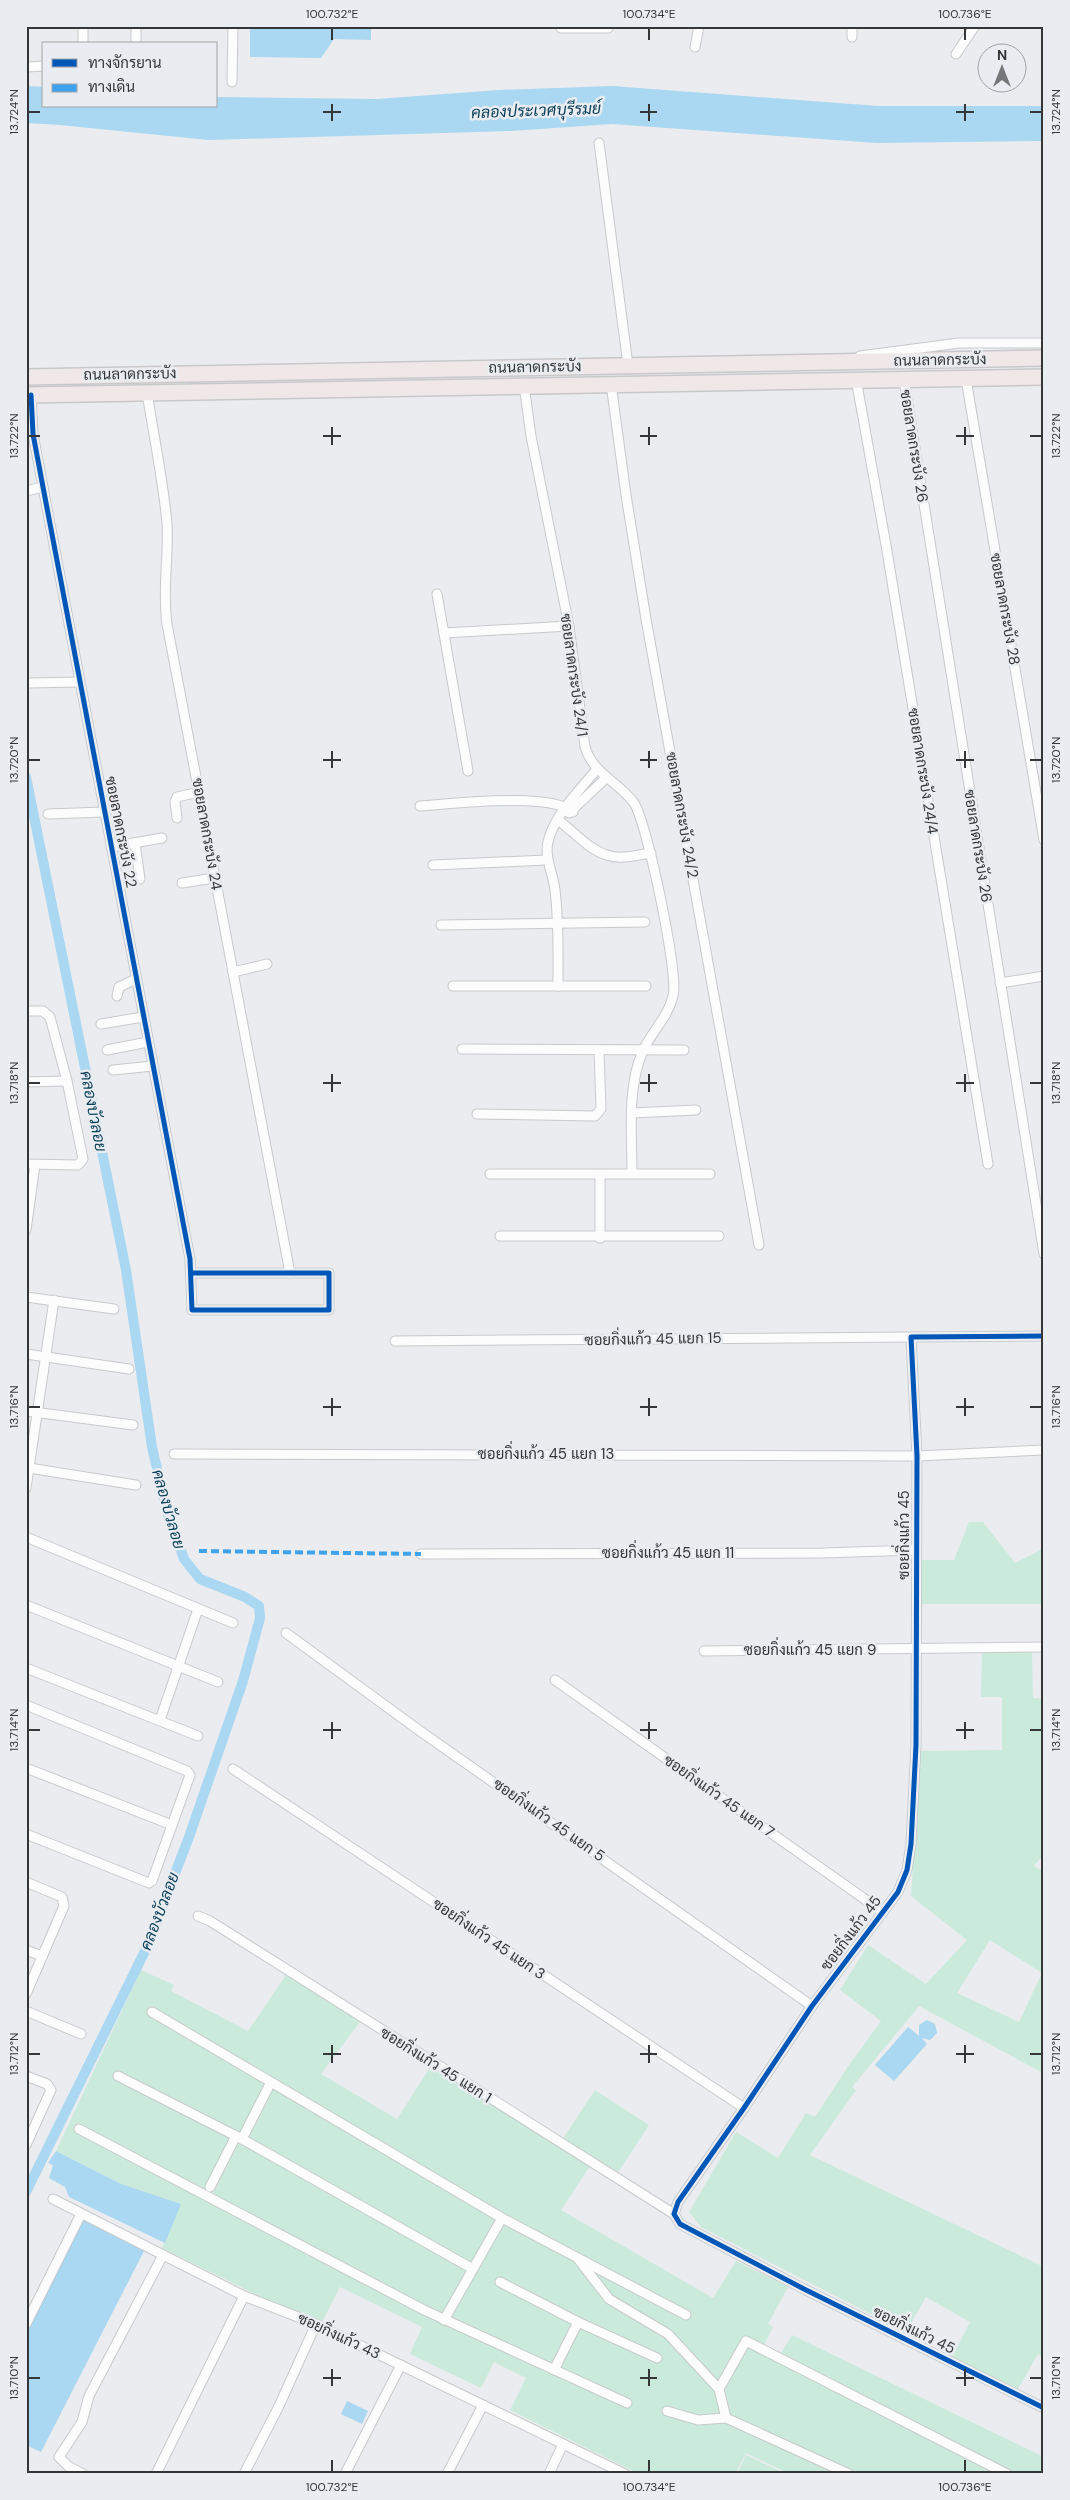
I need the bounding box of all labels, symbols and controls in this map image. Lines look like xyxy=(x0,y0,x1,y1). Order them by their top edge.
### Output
text: 100.732°E xyxy=(306,6,359,22)
text: 100.734°E xyxy=(622,6,676,22)
text: 100.736°E xyxy=(938,6,992,22)
legend xyxy=(42,42,218,108)
north arrow xyxy=(978,42,1028,92)
text: N xyxy=(997,46,1007,64)
text: ทางจักรยาน xyxy=(88,53,162,73)
text: ทางเดิน xyxy=(88,77,135,97)
text: 13.724°N xyxy=(6,89,22,135)
text: 13.724°N xyxy=(1048,89,1064,135)
water label: คลองประเวศบุรีรมย์ xyxy=(471,96,603,124)
street label: ถนนลาดกระบัง xyxy=(893,349,987,371)
street label: ถนนลาดกระบัง xyxy=(488,356,582,378)
street label: ถนนลาดกระบัง xyxy=(83,363,177,385)
street label: ซอยลาดกระบัง 26 xyxy=(895,388,933,504)
text: 13.722°N xyxy=(6,413,22,459)
text: 13.722°N xyxy=(1048,413,1064,459)
street label: ซอยลาดกระบัง 28 xyxy=(985,551,1025,667)
street label: ซอยลาดกระบัง 24/1 xyxy=(555,612,593,738)
street label: ซอยลาดกระบัง 24/4 xyxy=(903,707,943,835)
text: 13.720°N xyxy=(6,737,22,783)
text: 13.720°N xyxy=(1048,737,1064,783)
street label: ซอยลาดกระบัง 24/2 xyxy=(661,750,703,880)
street label: ซอยลาดกระบัง 22 xyxy=(100,775,142,889)
street label: ซอยลาดกระบัง 24 xyxy=(187,776,227,892)
street label: ซอยลาดกระบัง 26 xyxy=(959,788,997,904)
text: 13.718°N xyxy=(6,1062,22,1104)
text: 13.718°N xyxy=(1048,1062,1064,1104)
water label: คลองบัวลอย xyxy=(75,1069,112,1153)
street label: ซอยกิ่งแก้ว 45 แยก 15 xyxy=(584,1323,722,1350)
text: 13.716°N xyxy=(6,1386,22,1429)
text: 13.716°N xyxy=(1048,1386,1064,1429)
street label: ซอยกิ่งแก้ว 45 แยก 13 xyxy=(478,1440,614,1464)
water label: คลองบัวลอย xyxy=(147,1467,190,1551)
street label: ซอยกิ่งแก้ว 45 xyxy=(890,1490,914,1580)
street label: ซอยกิ่งแก้ว 45 แยก 11 xyxy=(602,1539,734,1563)
street label: ซอยกิ่งแก้ว 45 แยก 9 xyxy=(744,1636,876,1660)
text: 13.714°N xyxy=(6,1709,22,1751)
text: 13.714°N xyxy=(1048,1709,1064,1751)
street label: ซอยกิ่งแก้ว 45 แยก 7 xyxy=(660,1747,781,1842)
street label: ซอยกิ่งแก้ว 45 แยก 5 xyxy=(489,1770,611,1866)
water label: คลองบัวลอย xyxy=(135,1869,184,1953)
street label: ซอยกิ่งแก้ว 45 xyxy=(813,1889,886,1975)
street label: ซอยกิ่งแก้ว 45 แยก 3 xyxy=(429,1890,552,1984)
street label: ซอยกิ่งแก้ว 45 แยก 1 xyxy=(376,2019,498,2107)
text: 13.712°N xyxy=(6,2033,22,2075)
text: 13.712°N xyxy=(1048,2033,1064,2075)
street label: ซอยกิ่งแก้ว 45 xyxy=(869,2298,960,2359)
street label: ซอยกิ่งแก้ว 43 xyxy=(294,2304,385,2364)
text: 13.710°N xyxy=(6,2356,22,2400)
text: 13.710°N xyxy=(1048,2356,1064,2400)
text: 100.732°E xyxy=(306,2479,359,2495)
text: 100.734°E xyxy=(622,2479,676,2495)
text: 100.736°E xyxy=(938,2479,992,2495)

